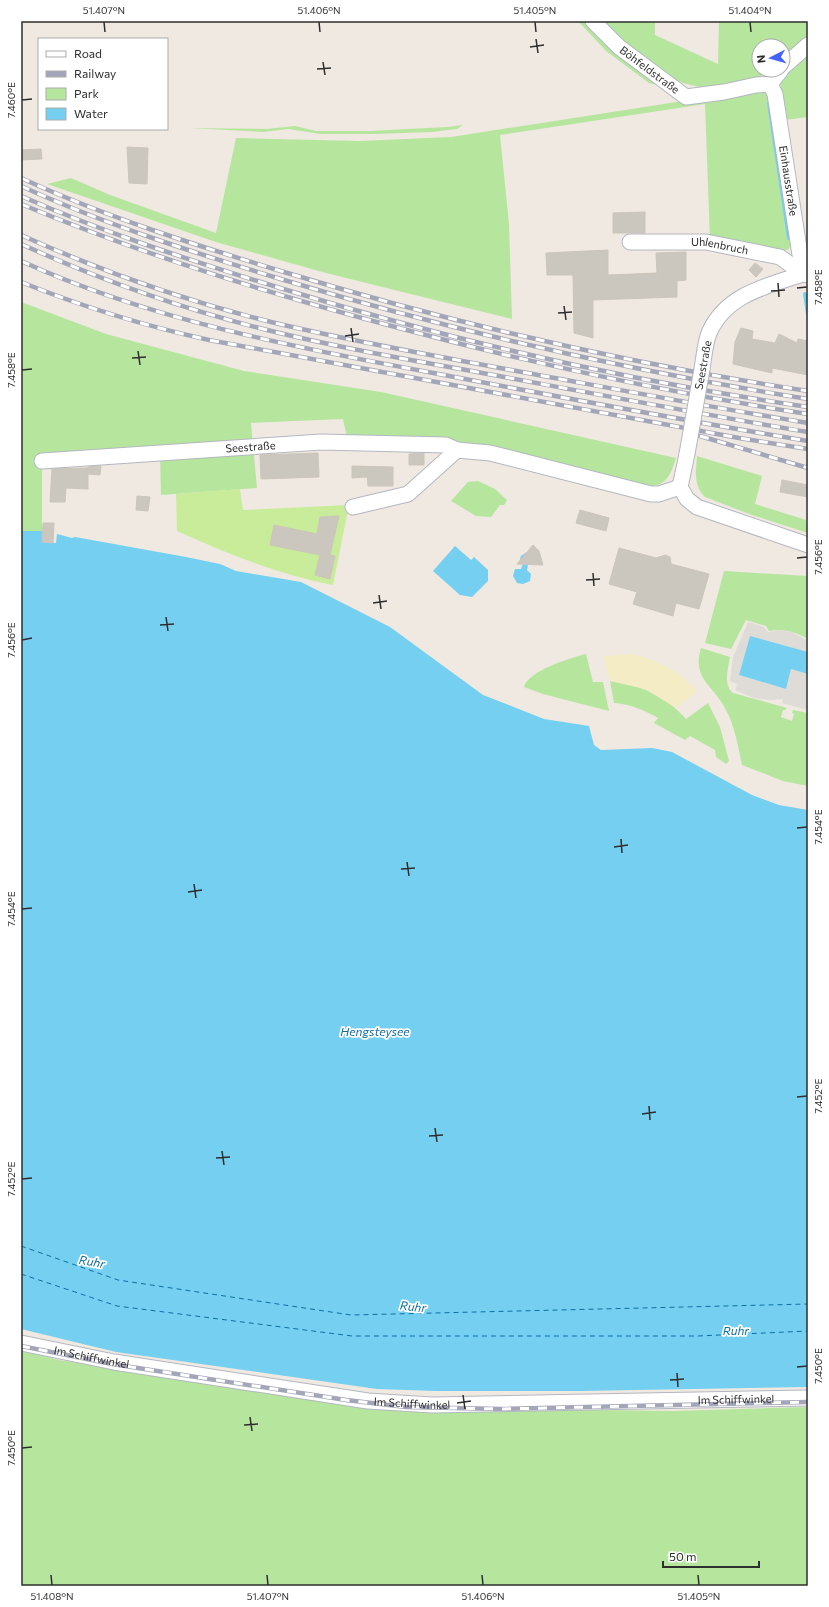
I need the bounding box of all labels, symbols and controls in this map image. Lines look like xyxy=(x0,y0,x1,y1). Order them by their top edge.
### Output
text: 51.407°N xyxy=(83,4,125,16)
text: 51.406°N xyxy=(297,4,341,16)
text: 51.405°N xyxy=(514,4,556,16)
text: 51.404°N xyxy=(729,4,772,16)
legend xyxy=(38,38,168,130)
north arrow xyxy=(751,38,791,78)
street label: Böhfeldstraße xyxy=(618,43,682,96)
text: Road xyxy=(74,46,102,60)
text: N xyxy=(754,54,767,64)
text: Railway xyxy=(74,66,116,80)
text: 7.460°E xyxy=(5,82,17,118)
text: Park xyxy=(74,86,100,100)
text: Water xyxy=(74,106,108,120)
street label: Einhausstraße xyxy=(777,145,801,217)
street label: Uhlenbruch xyxy=(691,235,750,256)
text: 7.458°E xyxy=(812,269,824,305)
street label: Seestraße xyxy=(691,339,714,391)
text: 7.458°E xyxy=(5,352,17,388)
street label: Seestraße xyxy=(225,438,276,454)
text: 7.456°E xyxy=(812,539,824,575)
text: 7.456°E xyxy=(5,622,17,658)
text: 7.454°E xyxy=(812,809,824,845)
text: 7.454°E xyxy=(5,891,17,927)
water label: Hengsteysee xyxy=(340,1024,410,1038)
text: 7.452°E xyxy=(812,1079,824,1113)
text: 7.452°E xyxy=(5,1162,17,1196)
water label: Ruhr xyxy=(78,1252,108,1270)
water label: Ruhr xyxy=(399,1298,428,1314)
water label: Ruhr xyxy=(723,1323,750,1337)
street label: Im Schiffwinkel xyxy=(53,1343,130,1370)
text: 7.450°E xyxy=(812,1348,824,1384)
street label: Im Schiffwinkel xyxy=(698,1392,774,1406)
street label: Im Schiffwinkel xyxy=(373,1394,450,1411)
text: 7.450°E xyxy=(5,1430,17,1466)
scale bar xyxy=(663,1543,759,1569)
text: 50 m xyxy=(669,1549,697,1563)
text: 51.408°N xyxy=(30,1590,74,1602)
text: 51.407°N xyxy=(247,1590,289,1602)
text: 51.406°N xyxy=(461,1590,505,1602)
text: 51.405°N xyxy=(678,1590,720,1602)

